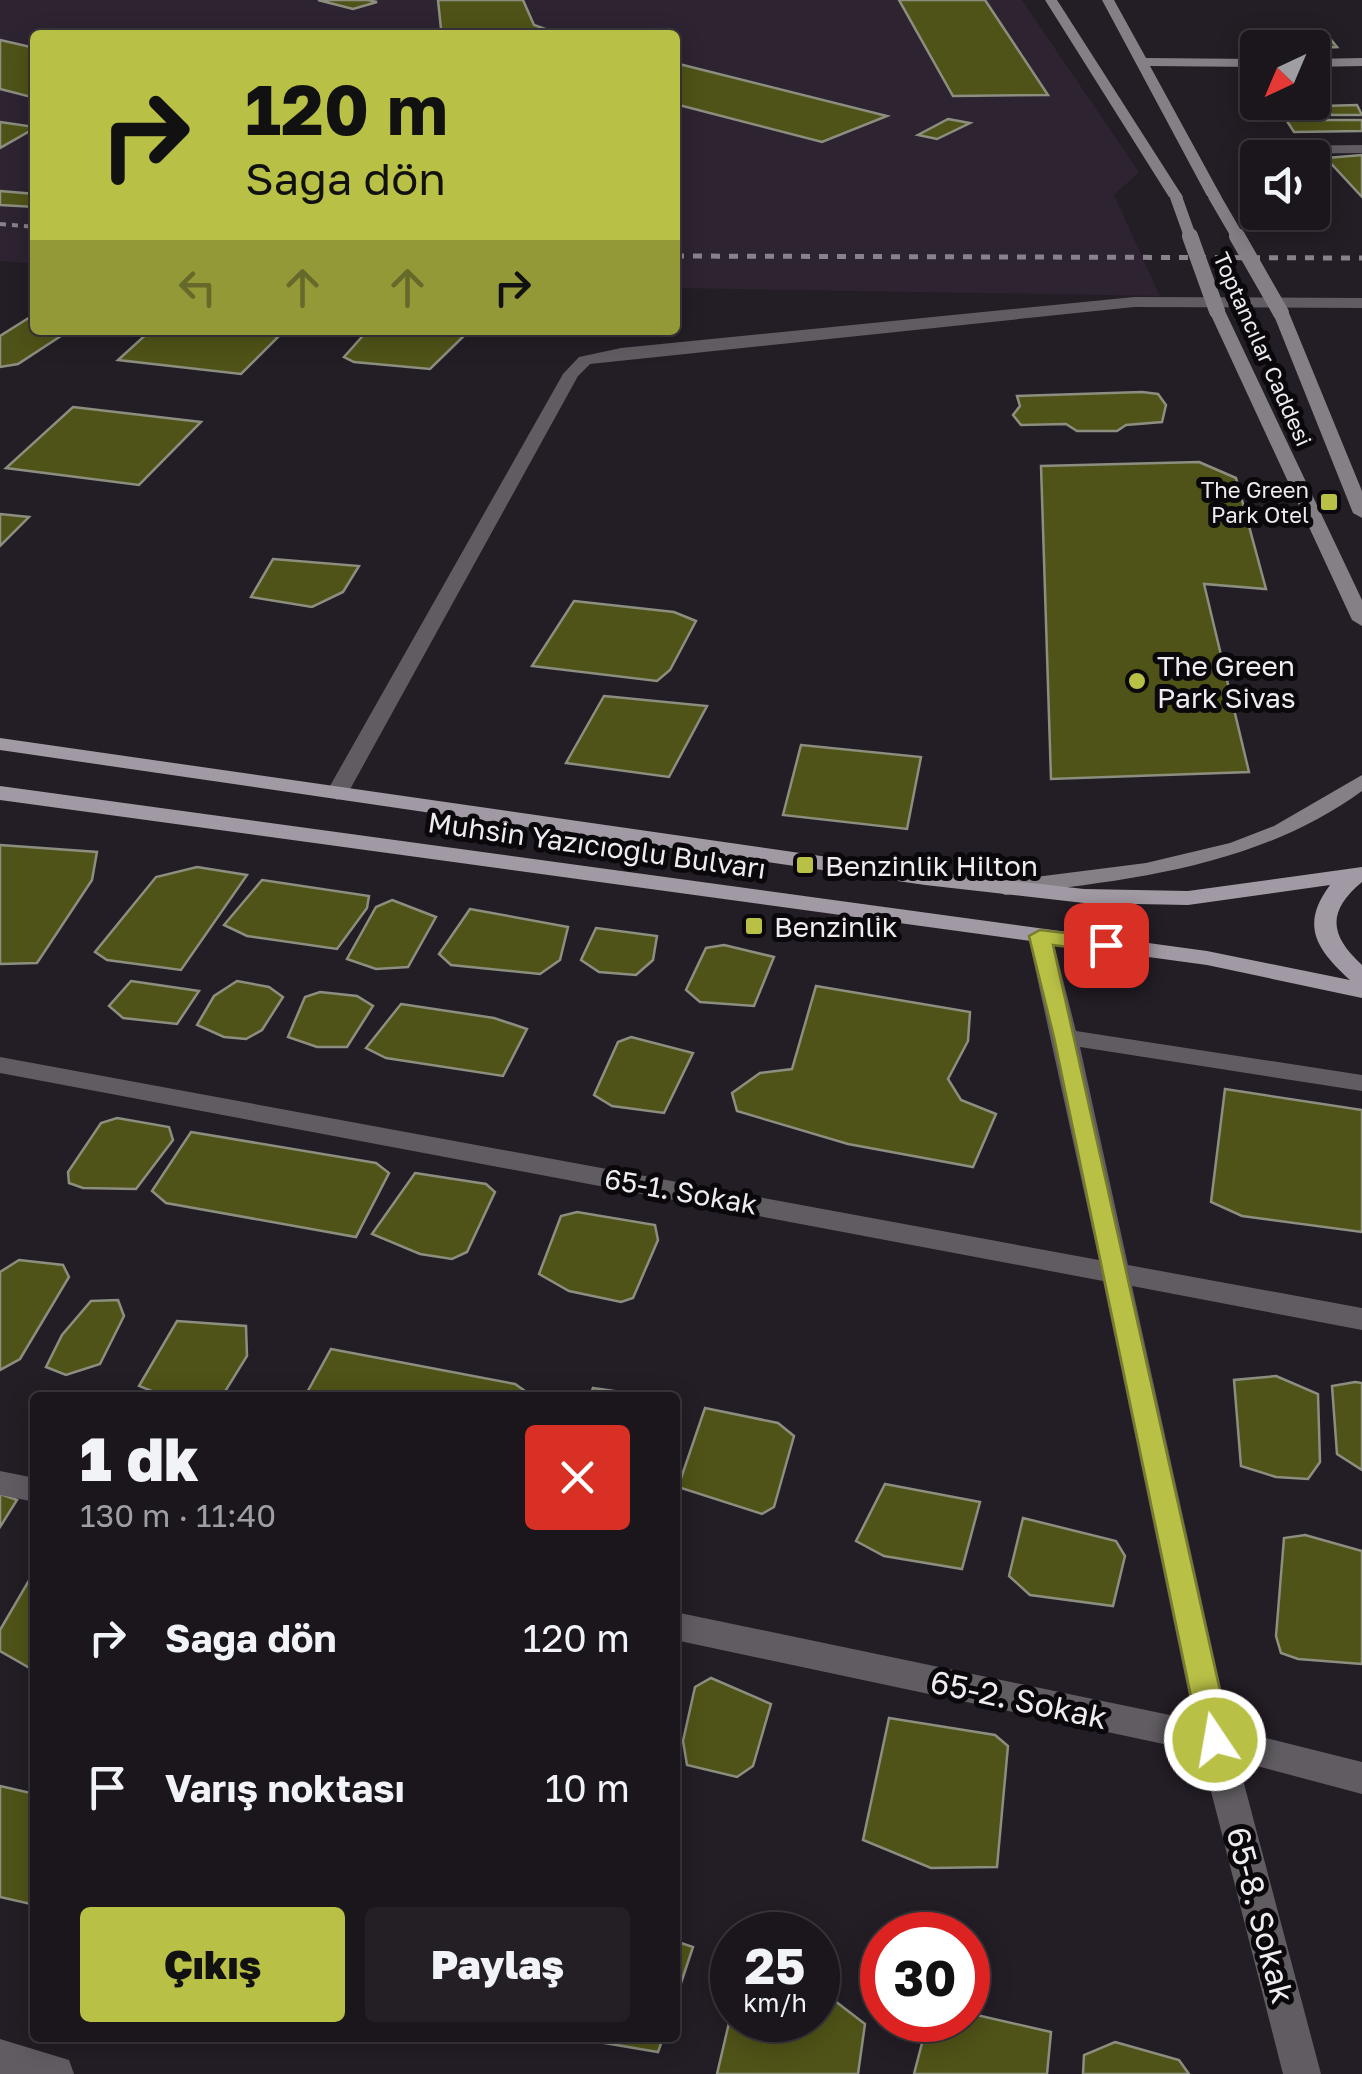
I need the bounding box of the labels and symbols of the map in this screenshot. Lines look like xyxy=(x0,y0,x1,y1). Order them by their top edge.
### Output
north arrow xyxy=(1240,30,1330,120)
street label: Toptancılar Caddesi xyxy=(1208,248,1318,450)
place label: The Green Park Otel xyxy=(1201,476,1309,528)
marker: The Green Park Otel xyxy=(1318,491,1340,513)
place label: The Green Park Sivas xyxy=(1157,649,1296,714)
marker: The Green Park Sivas xyxy=(1126,670,1148,692)
street label: Muhsin Yazıcıoğlu Bulvarı xyxy=(426,805,768,885)
place label: Benzinlik Hilton xyxy=(825,849,1038,882)
marker: Benzinlik Hilton xyxy=(794,854,816,876)
pin xyxy=(1064,903,1149,988)
place label: Benzinlik xyxy=(774,910,898,943)
marker: Benzinlik xyxy=(743,915,765,937)
street label: 65-1. Sokak xyxy=(602,1161,760,1221)
street label: 65-2. Sokak xyxy=(927,1662,1111,1736)
position arrow xyxy=(1163,1688,1267,1792)
street label: 65-8. Sokak xyxy=(1219,1823,1303,2007)
speed limit sign: 30 xyxy=(860,1912,990,2042)

